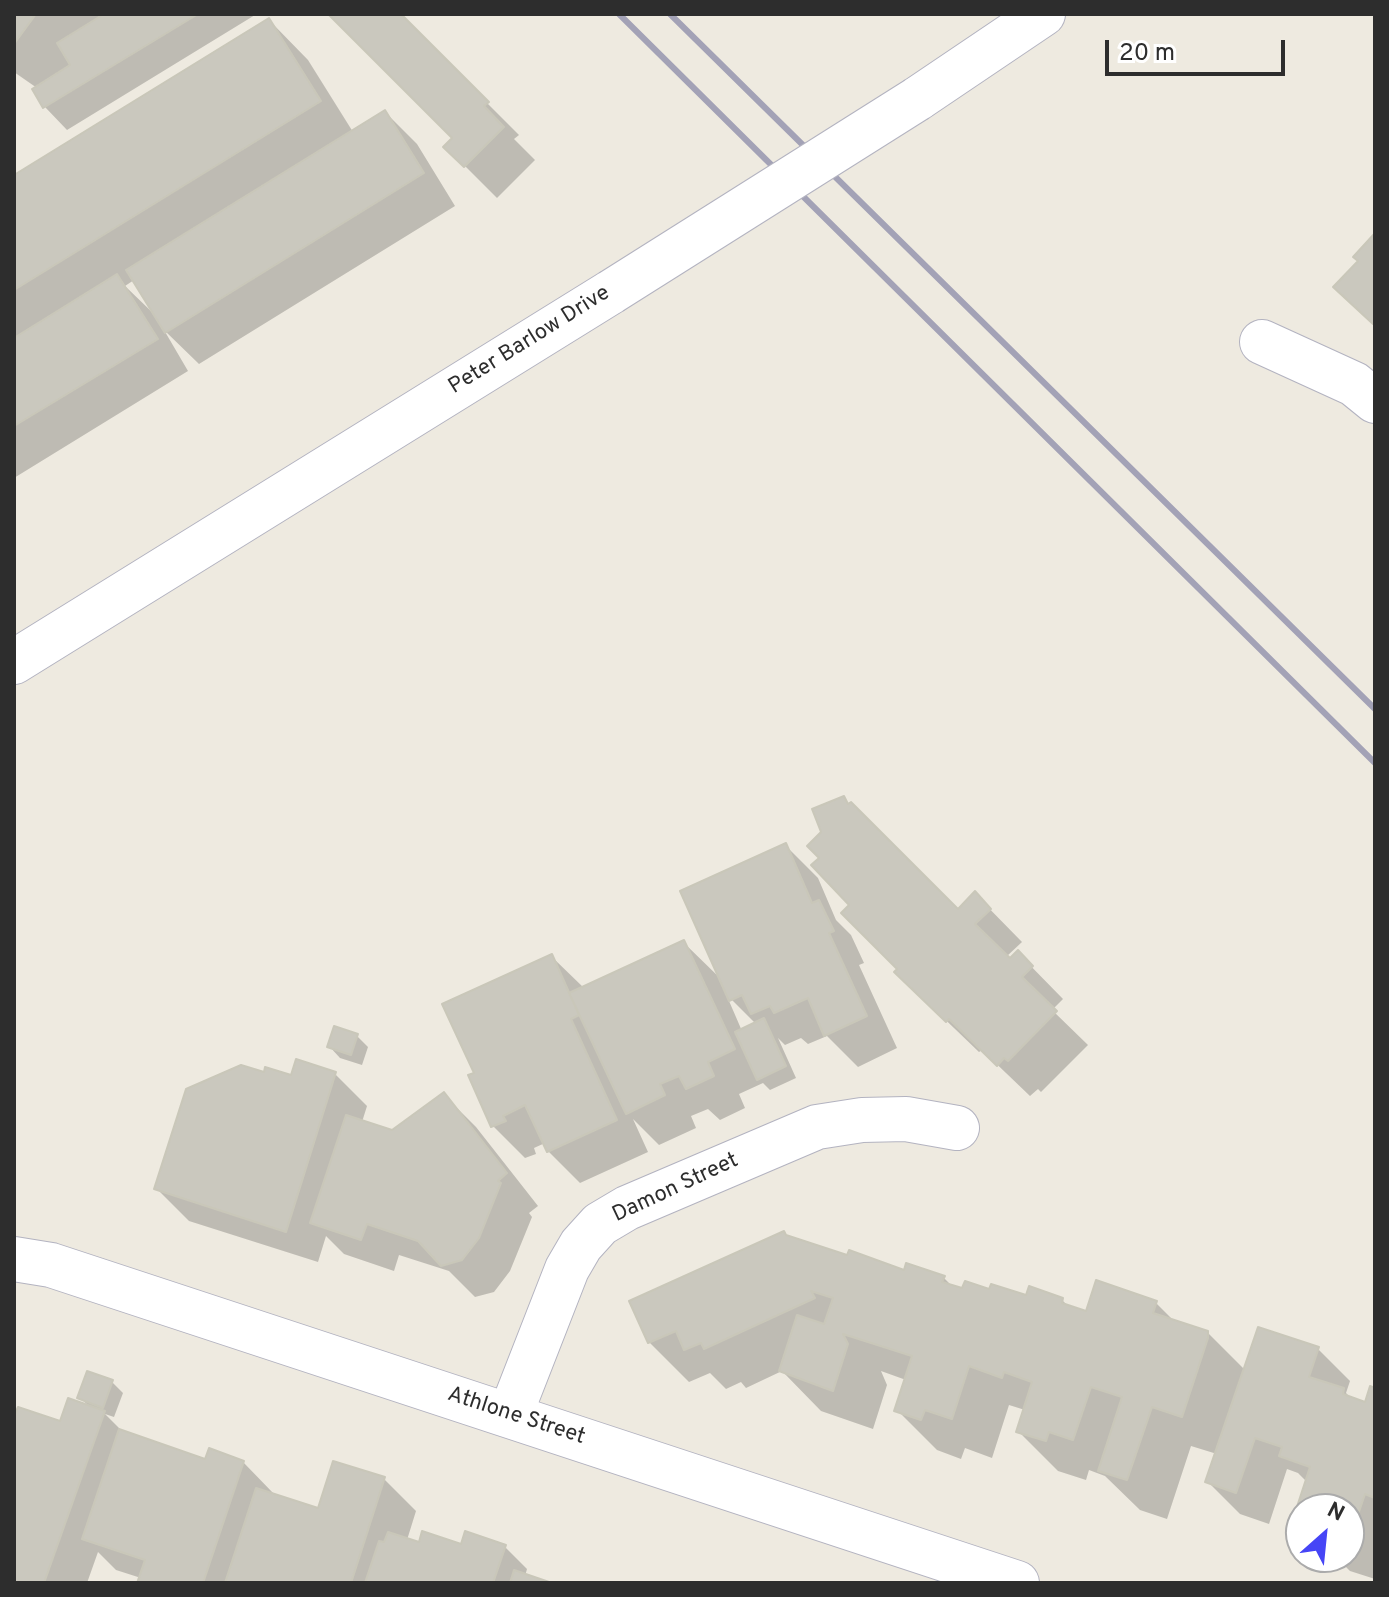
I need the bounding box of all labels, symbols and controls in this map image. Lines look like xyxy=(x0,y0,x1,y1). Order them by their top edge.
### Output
scale bar xyxy=(1109,24,1289,74)
text: 20 m xyxy=(1119,39,1175,69)
street label: Peter Barlow Drive xyxy=(444,281,616,401)
street label: Damon Street xyxy=(609,1148,743,1230)
street label: Athlone Street xyxy=(444,1382,588,1452)
north arrow xyxy=(1285,1493,1365,1573)
text: N xyxy=(1322,1497,1348,1529)

